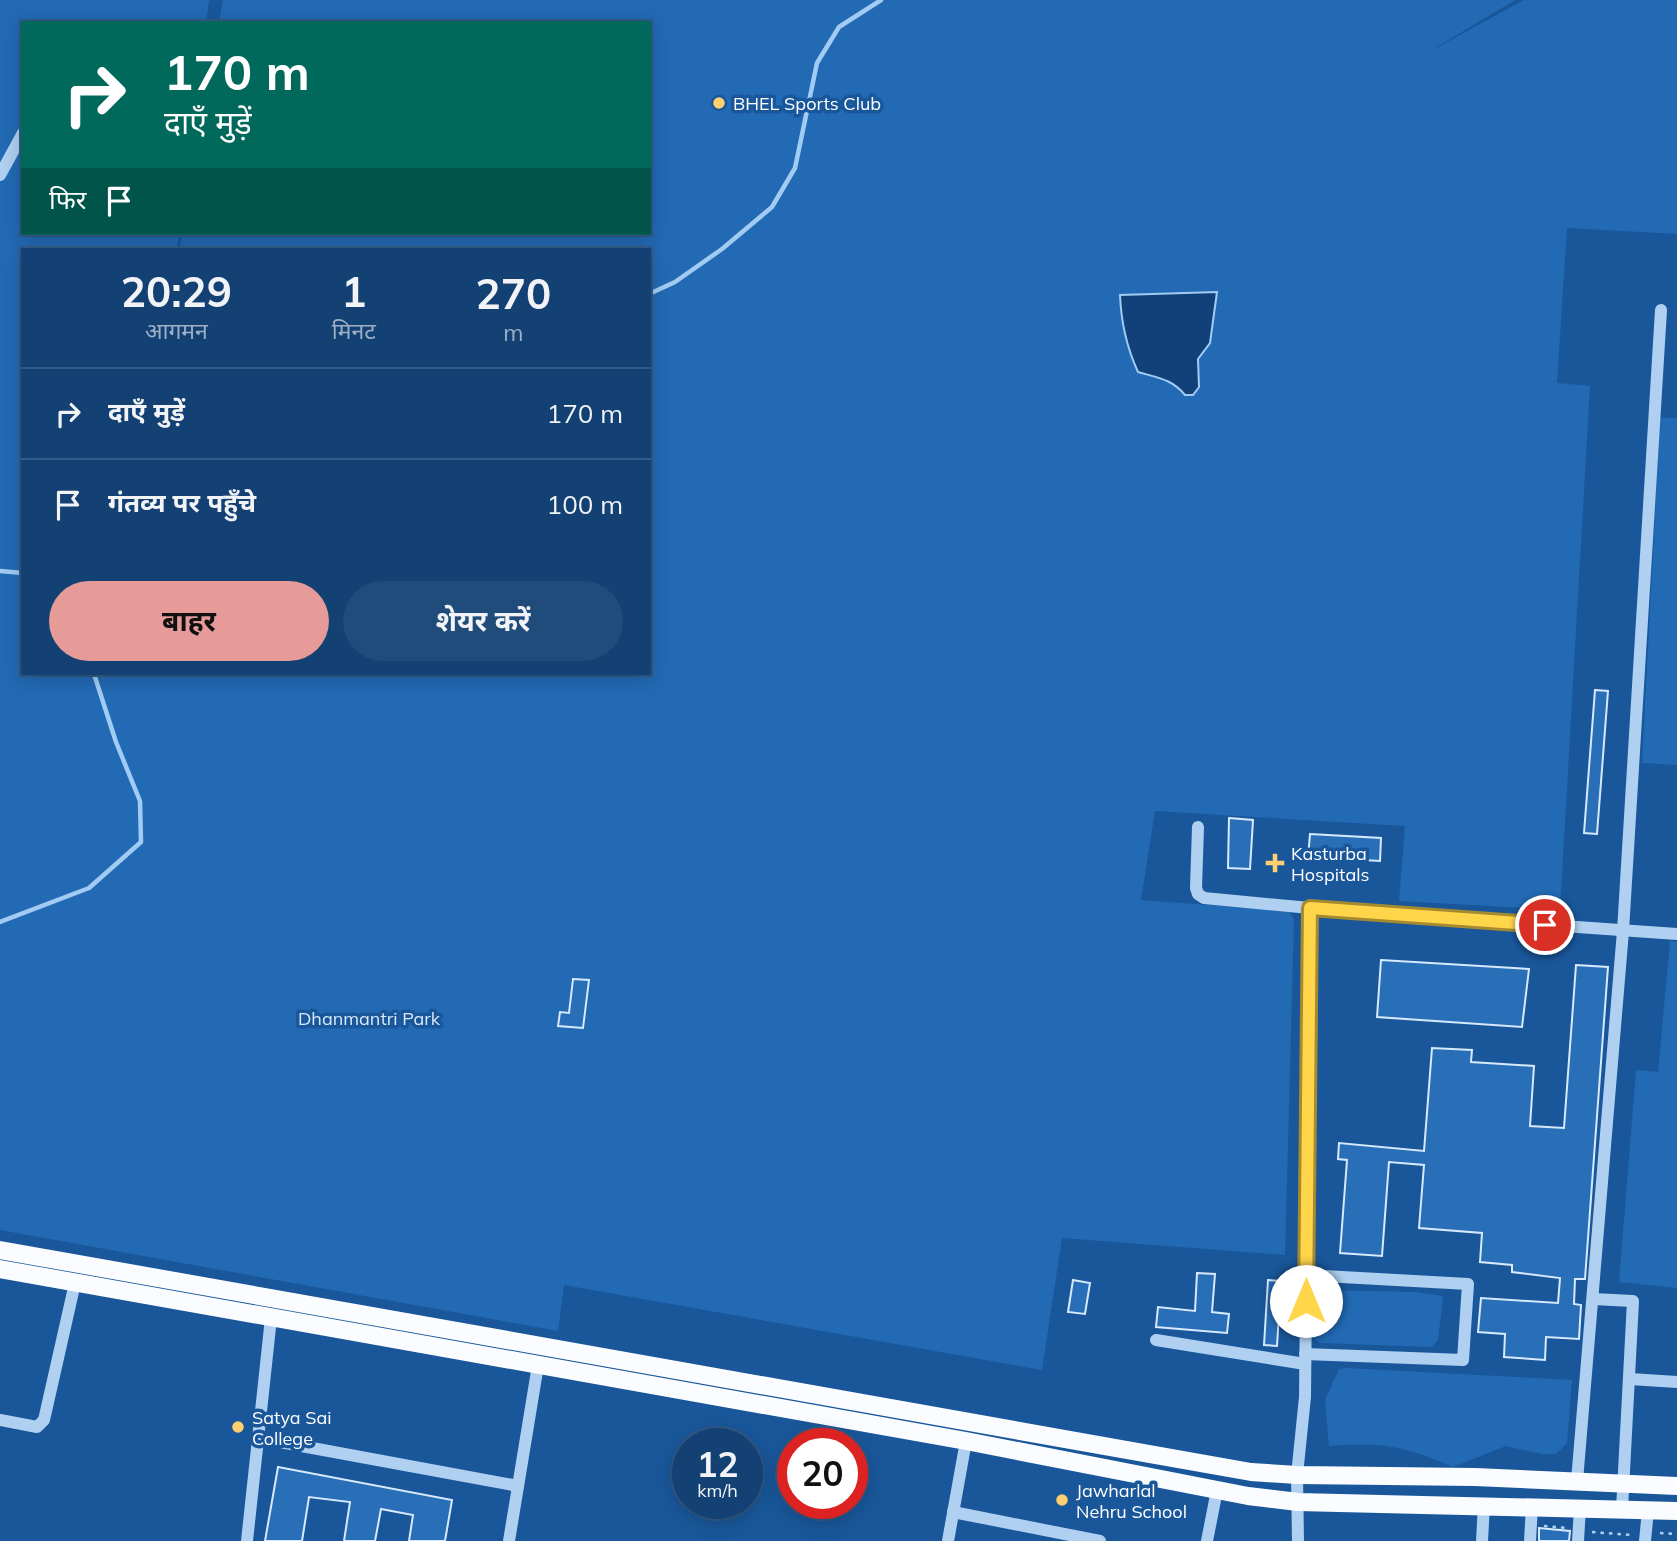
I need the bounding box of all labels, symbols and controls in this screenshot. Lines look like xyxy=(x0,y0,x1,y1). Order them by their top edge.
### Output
text: 170 m xyxy=(164,41,310,102)
icon: right xyxy=(49,49,140,140)
place label: BHEL Sports Club xyxy=(733,92,881,115)
marker: BHEL Sports Club xyxy=(711,95,727,111)
text: दाएँ मुड़ें xyxy=(164,102,252,142)
icon: arrive xyxy=(100,182,138,220)
text: फिर xyxy=(49,183,86,216)
text: 20:29 xyxy=(121,265,232,318)
text: 1 xyxy=(341,265,366,318)
text: 270 xyxy=(476,267,551,320)
text: आगमन xyxy=(145,316,208,345)
text: मिनट xyxy=(332,316,376,345)
text: m xyxy=(503,318,524,347)
icon: right xyxy=(49,395,87,433)
text: दाएँ मुड़ें xyxy=(108,395,185,428)
text: 170 m xyxy=(547,397,623,430)
icon: arrive xyxy=(49,486,87,524)
text: गंतव्य पर पहुँचे xyxy=(108,486,256,519)
text: 100 m xyxy=(547,488,623,521)
button: बाहर xyxy=(49,581,329,661)
button: शेयर करें xyxy=(343,581,623,661)
place label: Kasturba Hospitals xyxy=(1291,842,1369,886)
marker: Kasturba Hospitals xyxy=(1265,853,1285,873)
pin xyxy=(1515,895,1575,955)
icon: arrive xyxy=(1526,906,1564,944)
park label: Dhanmantri Park xyxy=(298,1007,441,1030)
position arrow xyxy=(1269,1264,1343,1338)
place label: Satya Sai College xyxy=(252,1406,332,1450)
marker: Satya Sai College xyxy=(230,1419,246,1435)
speed limit sign: 20 xyxy=(777,1428,868,1519)
text: 12 xyxy=(696,1442,739,1486)
text: km/h xyxy=(697,1479,738,1502)
place label: Jawharlal Nehru School xyxy=(1076,1479,1187,1523)
marker: Jawharlal Nehru School xyxy=(1054,1492,1070,1508)

